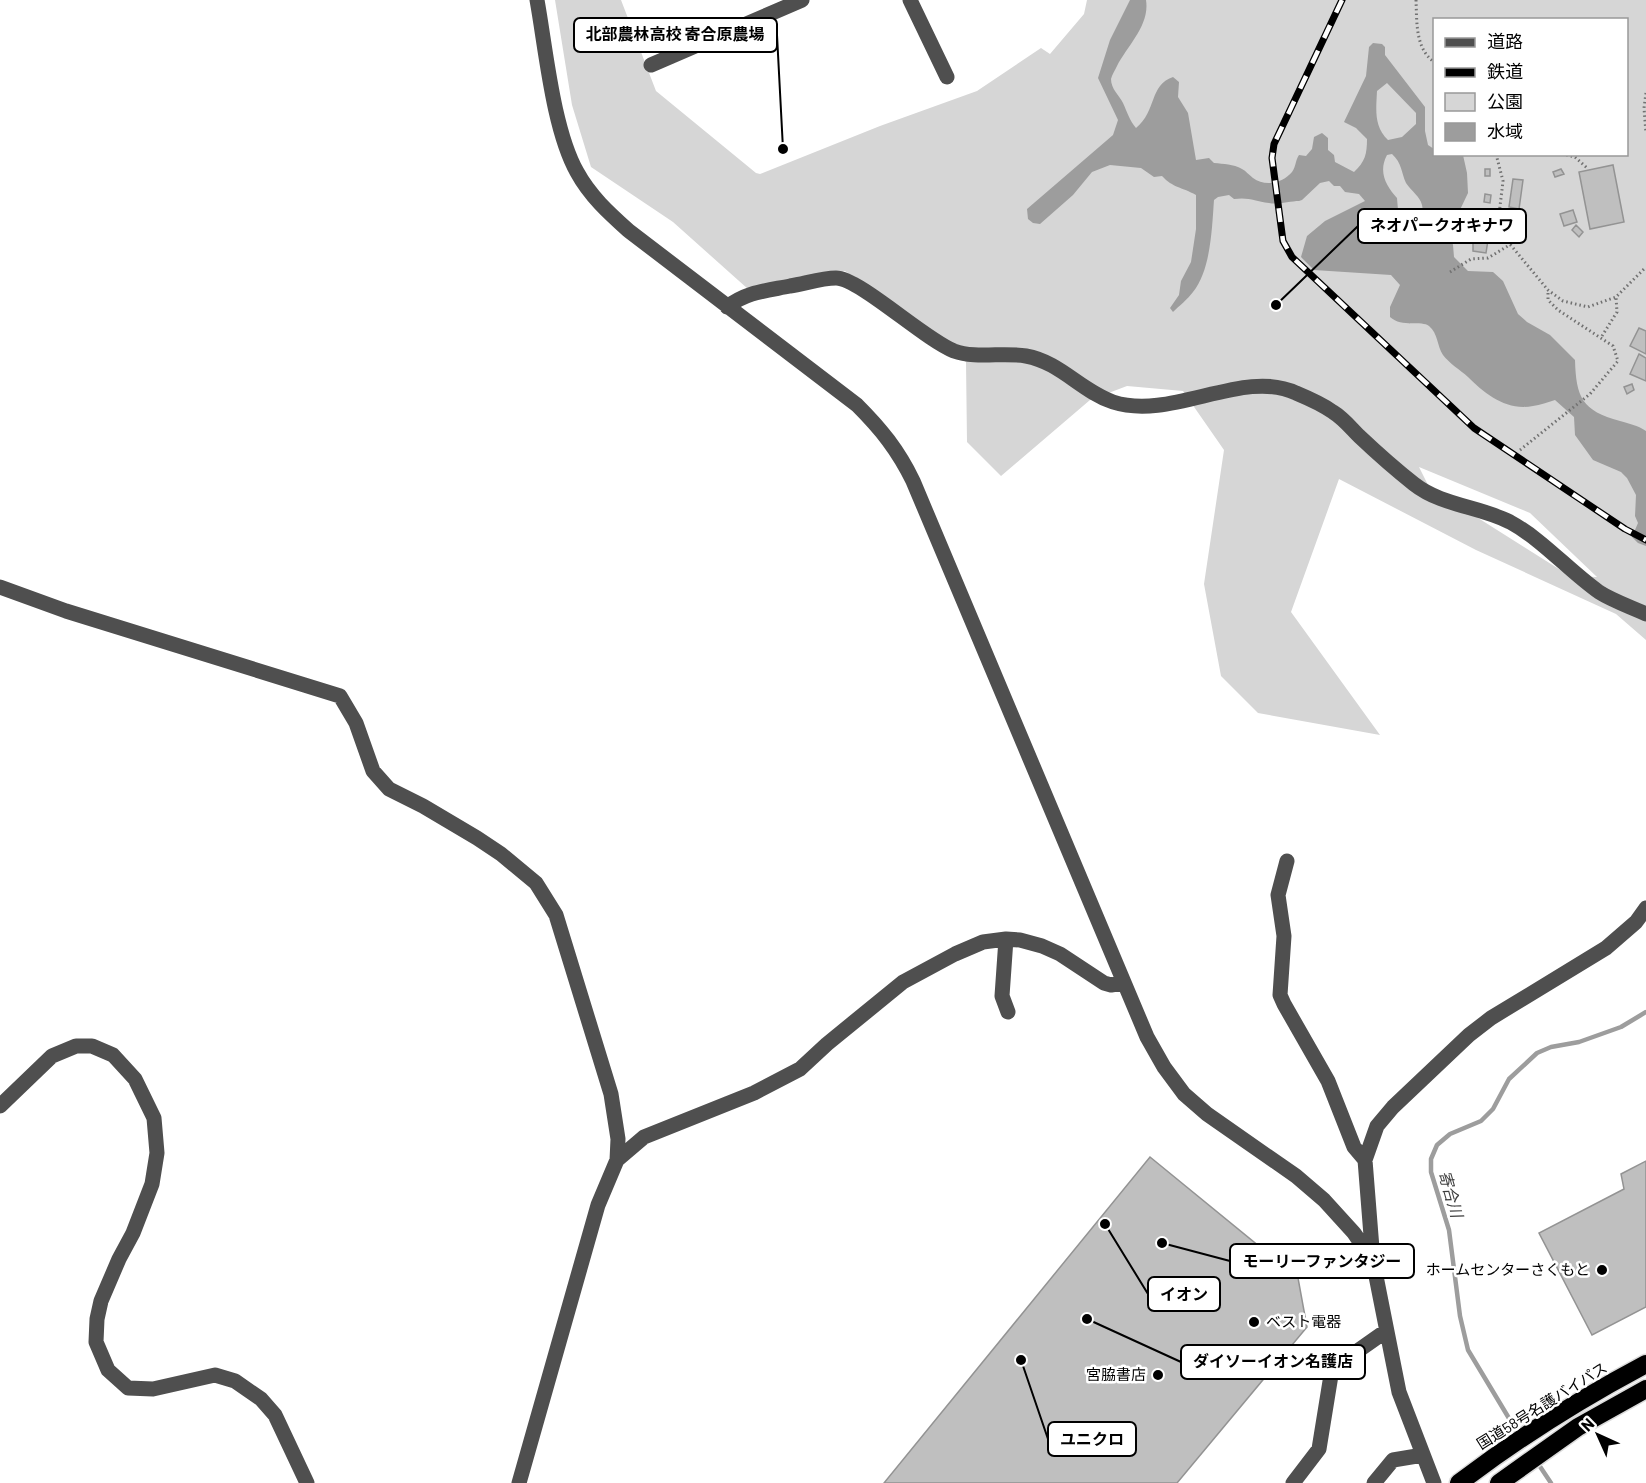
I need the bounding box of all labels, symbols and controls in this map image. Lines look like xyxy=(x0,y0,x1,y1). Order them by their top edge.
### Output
callout: 北部農林高校 寄合原農場 xyxy=(574,18,777,52)
legend xyxy=(1433,18,1628,156)
text: 北部農林高校 寄合原農場 xyxy=(585,24,765,43)
text: 道路 xyxy=(1487,30,1523,52)
text: 鉄道 xyxy=(1487,60,1523,82)
text: 公園 xyxy=(1487,90,1523,112)
text: 水域 xyxy=(1487,120,1523,142)
callout: ネオパークオキナワ xyxy=(1358,209,1526,243)
text: ネオパークオキナワ xyxy=(1370,215,1514,234)
water label: 寄合川 xyxy=(1436,1168,1468,1221)
callout: モーリーファンタジー xyxy=(1230,1244,1414,1278)
text: モーリーファンタジー xyxy=(1242,1251,1402,1270)
place label: ホームセンターさくもと xyxy=(1426,1260,1590,1278)
marker: ホームセンターさくもと xyxy=(1595,1263,1609,1277)
callout: イオン xyxy=(1148,1277,1220,1311)
text: イオン xyxy=(1160,1284,1208,1303)
place label: ベスト電器 xyxy=(1266,1312,1341,1330)
marker: ベスト電器 xyxy=(1247,1315,1261,1329)
callout: ダイソーイオン名護店 xyxy=(1181,1345,1365,1379)
text: ダイソーイオン名護店 xyxy=(1193,1351,1353,1370)
street label: 国道58号名護バイパス xyxy=(1473,1358,1610,1453)
place label: 宮脇書店 xyxy=(1086,1365,1146,1383)
marker: 宮脇書店 xyxy=(1151,1368,1165,1382)
north arrow xyxy=(1568,1405,1628,1465)
text: N xyxy=(1577,1414,1598,1435)
callout: ユニクロ xyxy=(1048,1422,1136,1456)
text: ユニクロ xyxy=(1060,1429,1124,1448)

